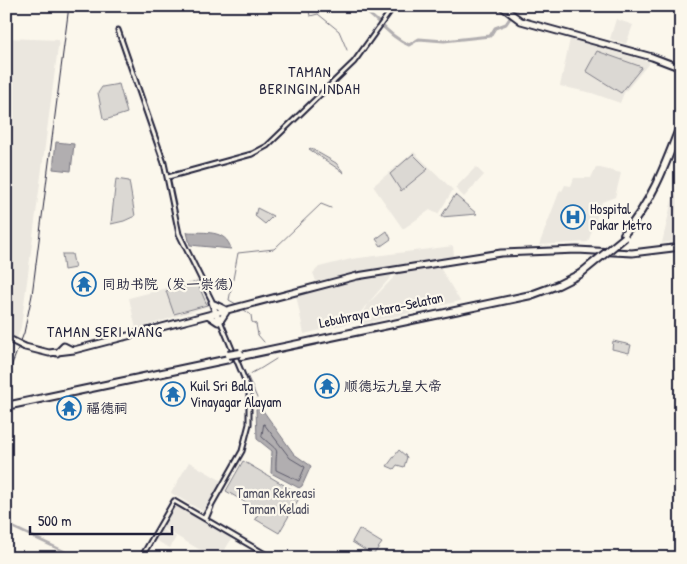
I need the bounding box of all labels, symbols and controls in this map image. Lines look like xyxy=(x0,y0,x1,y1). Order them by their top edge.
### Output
district label: TAMAN BERINGIN INDAH xyxy=(259,61,361,99)
place label: Hospital Pakar Metro xyxy=(590,199,652,234)
hospital icon: Hospital Pakar Metro xyxy=(560,204,586,230)
temple icon: 同助书院（发一崇德） xyxy=(71,271,97,297)
place label: 同助书院（发一崇德） xyxy=(102,274,242,293)
street label: Lebuhraya Utara–Selatan xyxy=(317,287,445,333)
district label: TAMAN SERI WANG xyxy=(47,321,163,342)
temple icon: 顺德坛九皇大帝 xyxy=(314,373,340,399)
place label: Kuil Sri Bala Vinayagar Alayam xyxy=(190,376,282,412)
place label: 顺德坛九皇大帝 xyxy=(344,376,442,395)
temple icon: Kuil Sri Bala Vinayagar Alayam xyxy=(160,381,186,407)
temple icon: 福德祠 xyxy=(56,395,82,421)
place label: 福德祠 xyxy=(86,398,128,417)
park label: Taman Rekreasi Taman Keladi xyxy=(236,483,316,518)
scale bar xyxy=(30,504,172,536)
text: 500 m xyxy=(38,510,71,531)

